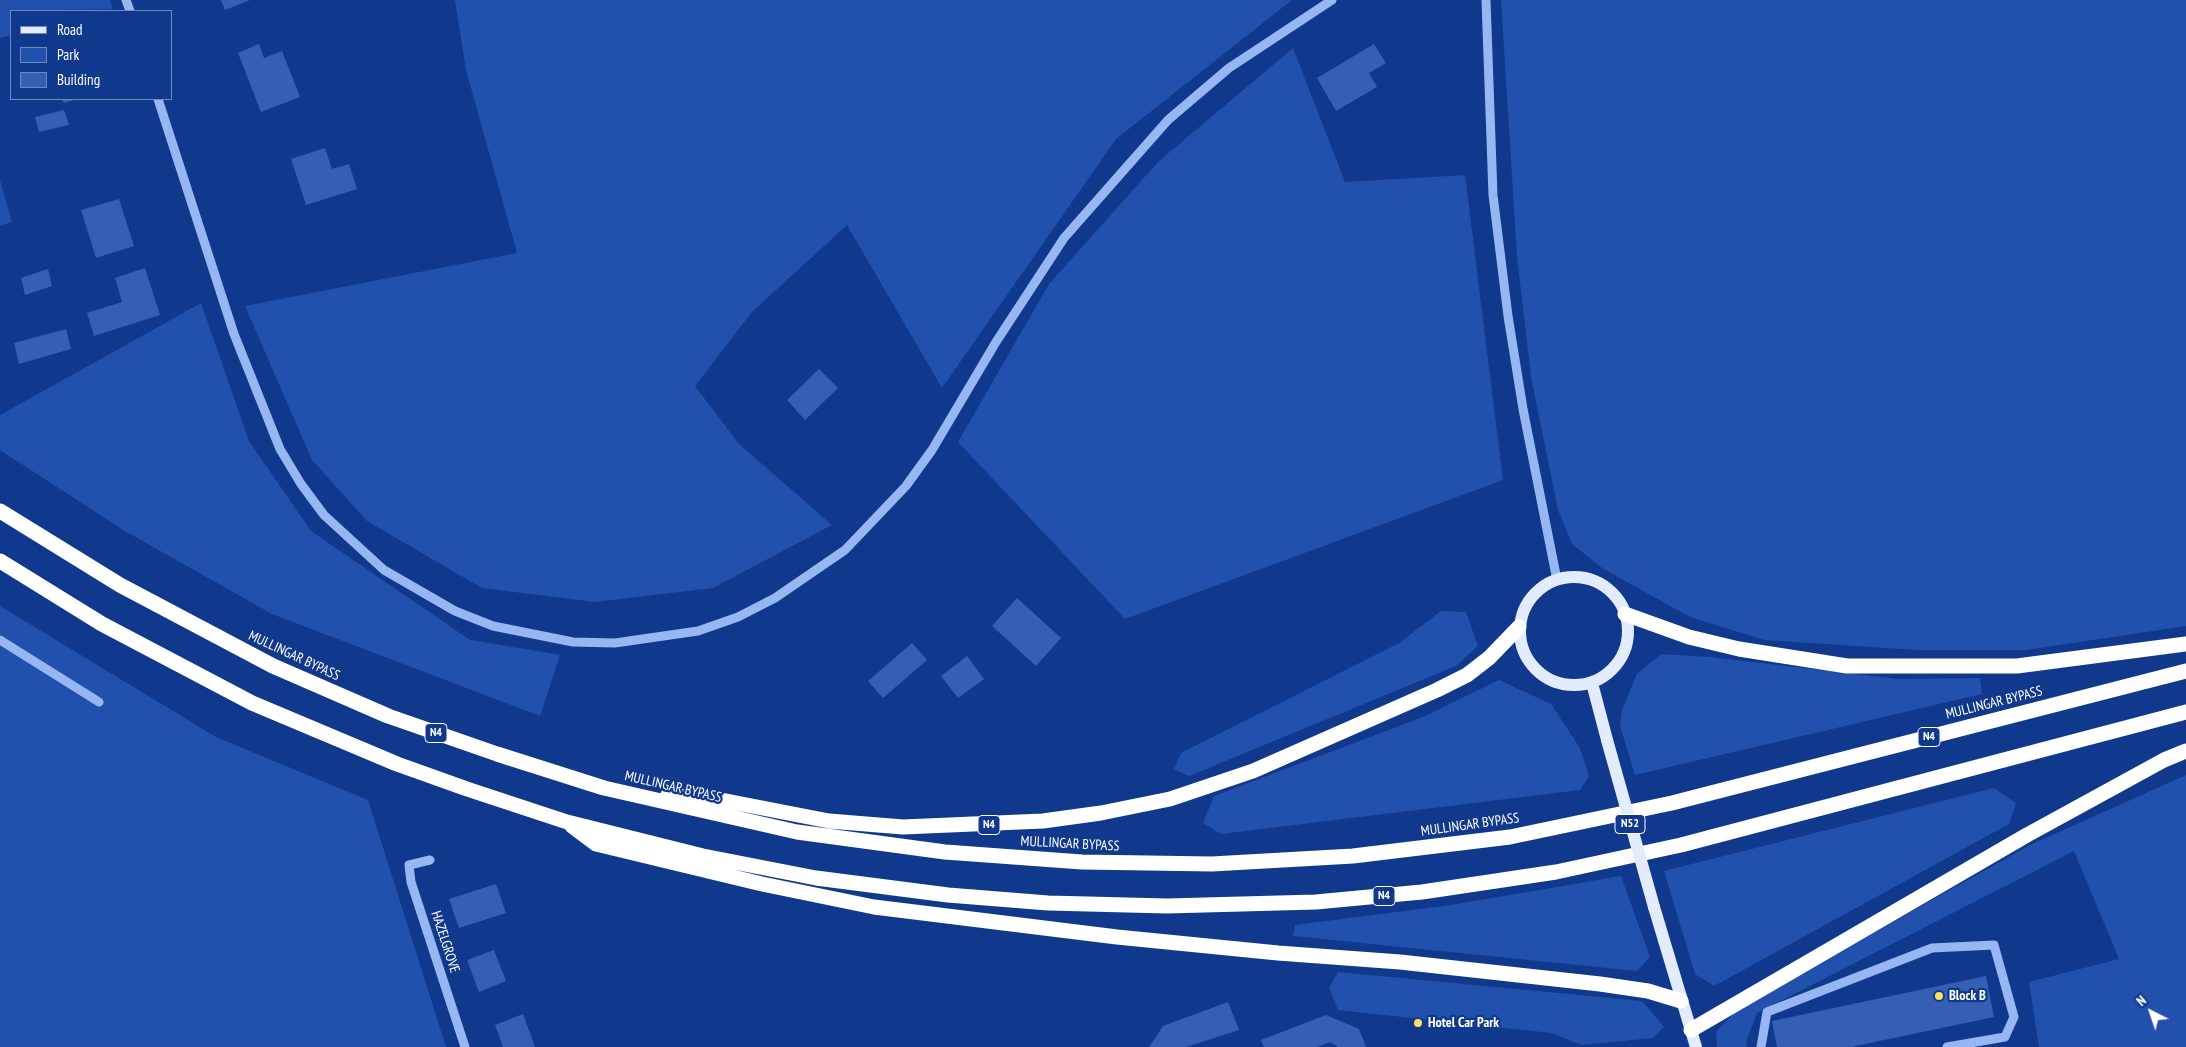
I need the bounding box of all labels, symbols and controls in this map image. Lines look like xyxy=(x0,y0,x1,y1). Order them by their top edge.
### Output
legend xyxy=(10,10,172,100)
text: Road xyxy=(57,20,83,39)
text: Park xyxy=(57,45,79,64)
text: Building xyxy=(57,70,100,89)
street label: MULLINGAR BYPASS xyxy=(246,627,342,685)
street label: MULLINGAR BYPASS xyxy=(1944,683,2044,723)
road number: N4 xyxy=(425,724,447,742)
road number: N4 xyxy=(1918,728,1940,746)
street label: MULLINGAR BYPASS xyxy=(623,768,723,806)
street label: MULLINGAR BYPASS xyxy=(1420,810,1520,840)
road number: N52 xyxy=(1615,814,1645,834)
road number: N4 xyxy=(978,816,1000,834)
street label: MULLINGAR BYPASS xyxy=(1020,833,1120,855)
road number: N4 xyxy=(1373,886,1395,906)
street label: HAZELGROVE xyxy=(427,909,463,975)
north arrow xyxy=(2126,987,2176,1037)
place label: Block B xyxy=(1949,988,1986,1004)
marker: Block B xyxy=(1933,990,1945,1002)
text: N xyxy=(2132,991,2150,1010)
place label: Hotel Car Park xyxy=(1428,1015,1499,1031)
marker: Hotel Car Park xyxy=(1412,1017,1424,1029)

